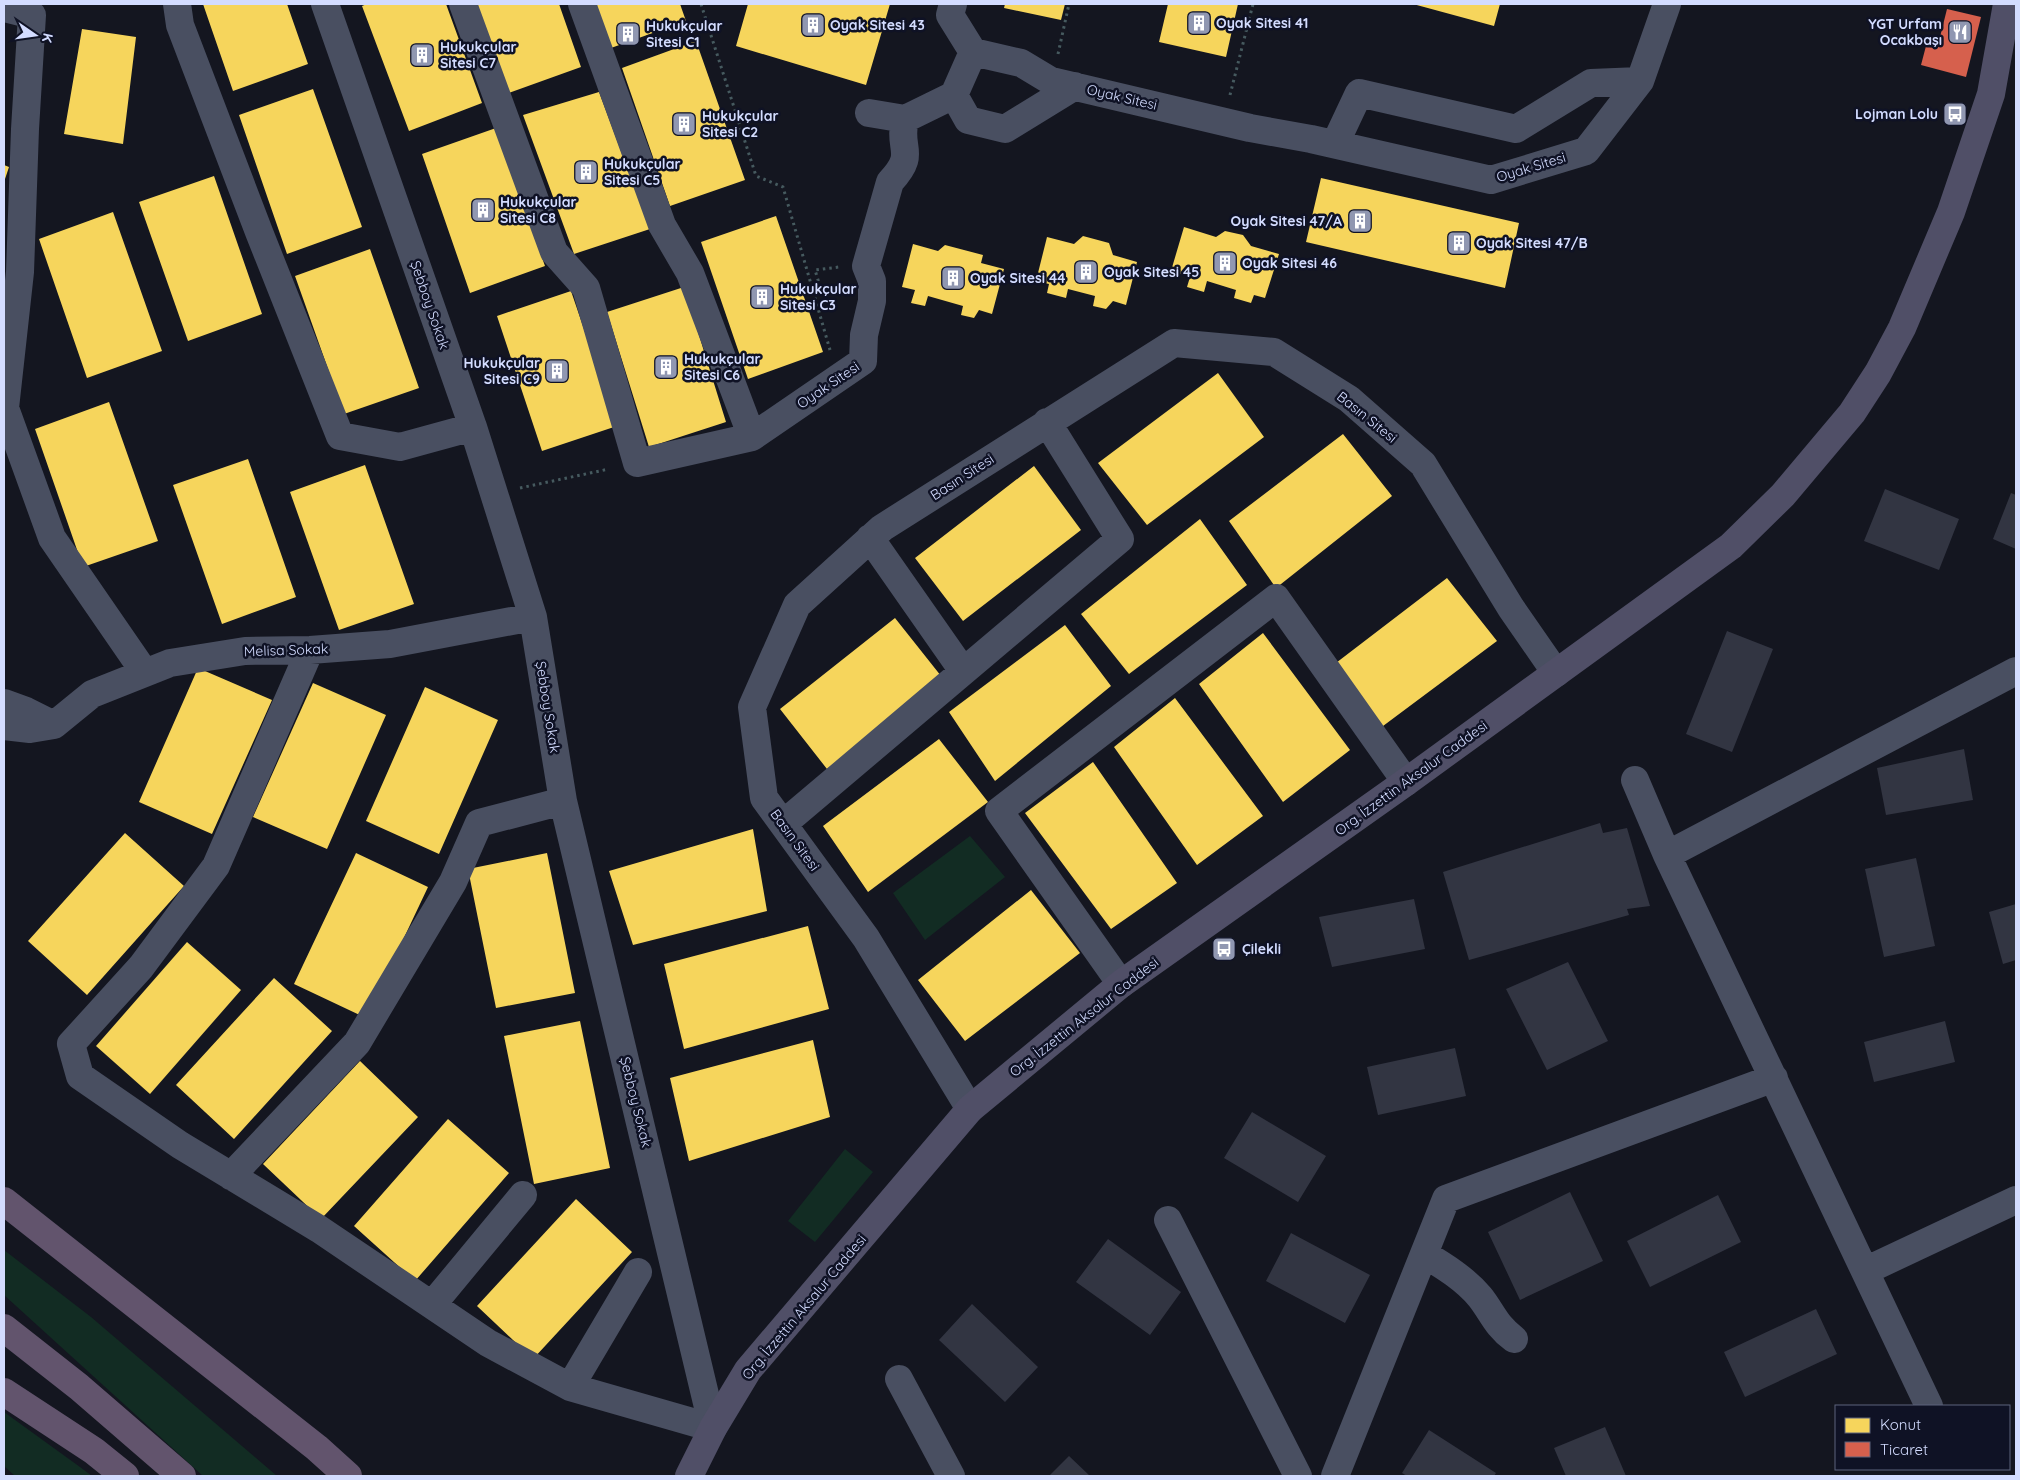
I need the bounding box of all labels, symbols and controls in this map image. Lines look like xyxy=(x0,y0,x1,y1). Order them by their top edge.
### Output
north arrow xyxy=(10,10,60,60)
building icon: Oyak Sitesi 41 xyxy=(1186,10,1212,36)
building icon: Oyak Sitesi 43 xyxy=(800,12,826,38)
place label: Oyak Sitesi 41 xyxy=(1216,14,1308,32)
place label: YGT Urfam Ocakbaşı xyxy=(1868,15,1942,49)
place label: Oyak Sitesi 43 xyxy=(830,16,925,34)
place label: Hukukçular Sitesi C1 xyxy=(646,17,723,51)
restaurant icon: YGT Urfam Ocakbaşı xyxy=(1947,19,1973,45)
building icon: Hukukçular Sitesi C1 xyxy=(615,21,641,47)
text: K xyxy=(38,31,57,44)
place label: Hukukçular Sitesi C7 xyxy=(440,38,517,72)
building icon: Hukukçular Sitesi C7 xyxy=(409,42,435,68)
street label: Oyak Sitesi xyxy=(1085,80,1159,114)
bus stop icon: Lojman Lolu xyxy=(1942,101,1968,127)
place label: Lojman Lolu xyxy=(1855,105,1938,123)
place label: Hukukçular Sitesi C2 xyxy=(702,107,779,141)
building icon: Hukukçular Sitesi C2 xyxy=(671,111,697,137)
street label: Oyak Sitesi xyxy=(1494,148,1568,186)
place label: Hukukçular Sitesi C5 xyxy=(604,155,681,189)
building icon: Hukukçular Sitesi C5 xyxy=(573,159,599,185)
place label: Hukukçular Sitesi C8 xyxy=(500,193,577,227)
building icon: Hukukçular Sitesi C8 xyxy=(470,197,496,223)
building icon: Oyak Sitesi 47/A xyxy=(1347,208,1373,234)
place label: Oyak Sitesi 47/A xyxy=(1231,212,1342,230)
building icon: Oyak Sitesi 47/B xyxy=(1446,230,1472,256)
place label: Oyak Sitesi 47/B xyxy=(1476,234,1588,252)
building icon: Oyak Sitesi 46 xyxy=(1212,250,1238,276)
place label: Oyak Sitesi 46 xyxy=(1242,254,1337,272)
street label: Şebboy Sokak xyxy=(406,258,454,352)
building icon: Oyak Sitesi 45 xyxy=(1073,259,1099,285)
place label: Oyak Sitesi 45 xyxy=(1104,263,1199,281)
building icon: Oyak Sitesi 44 xyxy=(940,265,966,291)
place label: Oyak Sitesi 44 xyxy=(970,269,1066,287)
place label: Hukukçular Sitesi C3 xyxy=(780,280,857,314)
building icon: Hukukçular Sitesi C3 xyxy=(749,284,775,310)
place label: Hukukçular Sitesi C6 xyxy=(684,350,761,384)
place label: Hukukçular Sitesi C9 xyxy=(463,354,540,388)
building icon: Hukukçular Sitesi C6 xyxy=(653,354,679,380)
building icon: Hukukçular Sitesi C9 xyxy=(544,358,570,384)
street label: Oyak Sitesi xyxy=(793,358,863,412)
street label: Basın Sitesi xyxy=(1333,387,1401,447)
street label: Basın Sitesi xyxy=(927,450,997,504)
street label: Melisa Sokak xyxy=(244,640,328,660)
street label: Şebboy Sokak xyxy=(532,660,564,754)
street label: Org. İzzettin Aksalur Caddesi xyxy=(1331,717,1491,839)
street label: Basın Sitesi xyxy=(767,806,823,874)
bus stop icon: Çilekli xyxy=(1211,936,1237,962)
place label: Çilekli xyxy=(1242,940,1281,958)
street label: Org. İzzettin Aksalur Caddesi xyxy=(1006,953,1162,1081)
street label: Şebboy Sokak xyxy=(616,1055,656,1149)
street label: Org. İzzettin Aksalur Caddesi xyxy=(738,1231,870,1383)
legend xyxy=(1835,1405,2010,1470)
text: Konut xyxy=(1880,1415,1921,1434)
text: Ticaret xyxy=(1880,1440,1928,1459)

